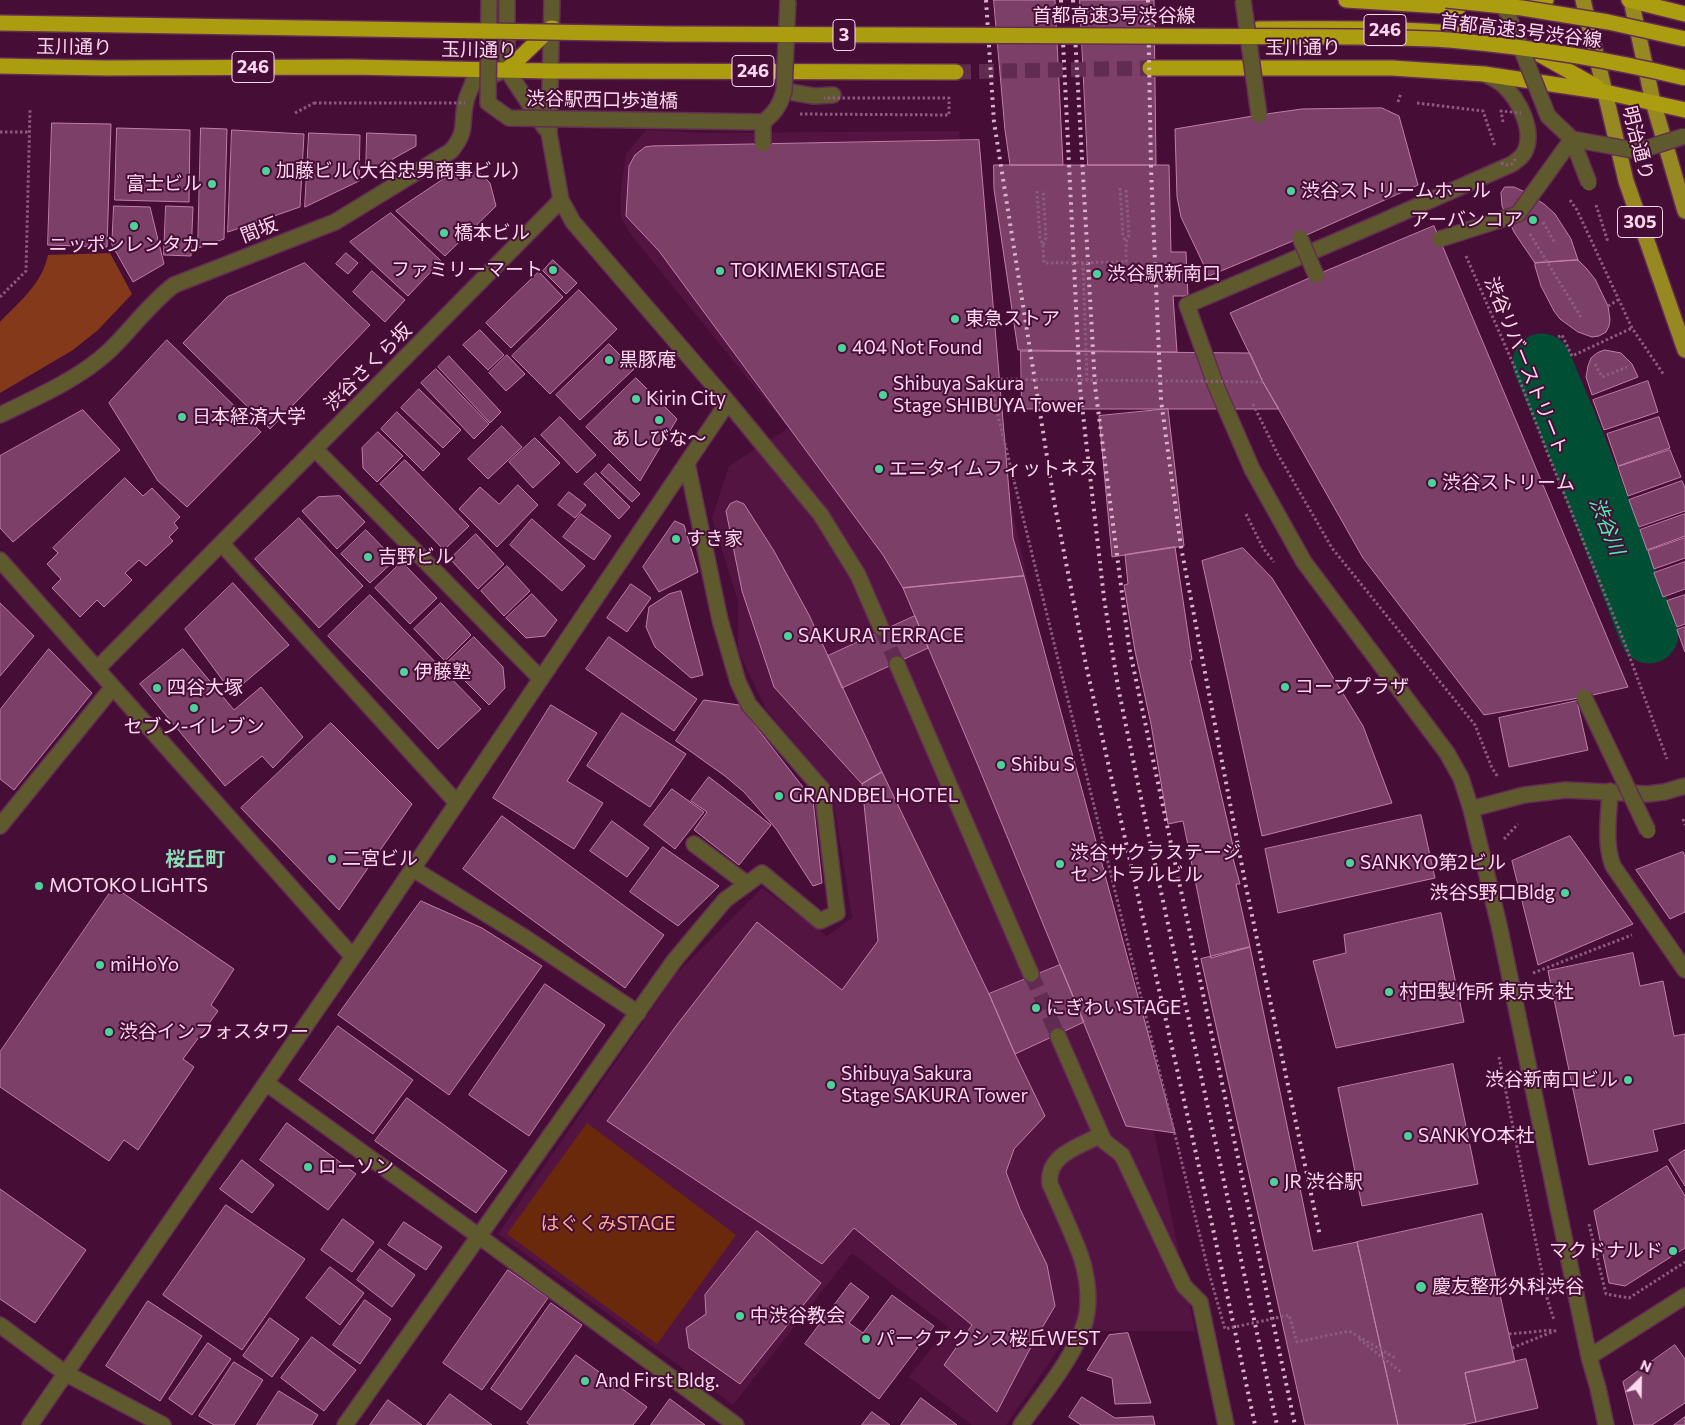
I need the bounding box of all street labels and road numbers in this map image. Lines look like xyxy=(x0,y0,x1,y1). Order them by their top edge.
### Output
street label: 首都高速3号渋谷線 xyxy=(1033,5,1195,27)
street label: 首都高速3号渋谷線 xyxy=(1439,10,1603,52)
road number: 246 xyxy=(1364,14,1406,46)
road number: 3 xyxy=(833,20,855,50)
street label: 玉川通り xyxy=(36,35,112,59)
street label: 玉川通り xyxy=(1265,37,1341,59)
street label: 玉川通り xyxy=(441,38,517,62)
road number: 246 xyxy=(232,52,274,82)
road number: 246 xyxy=(732,56,774,86)
street label: 渋谷駅西口歩道橋 xyxy=(526,87,678,113)
street label: 明治通り xyxy=(1618,103,1658,183)
road number: 305 xyxy=(1618,206,1662,238)
street label: 間坂 xyxy=(237,213,281,247)
street label: 渋谷リバーストリート xyxy=(1480,274,1572,458)
street label: 渋谷さくら坂 xyxy=(320,319,416,415)

